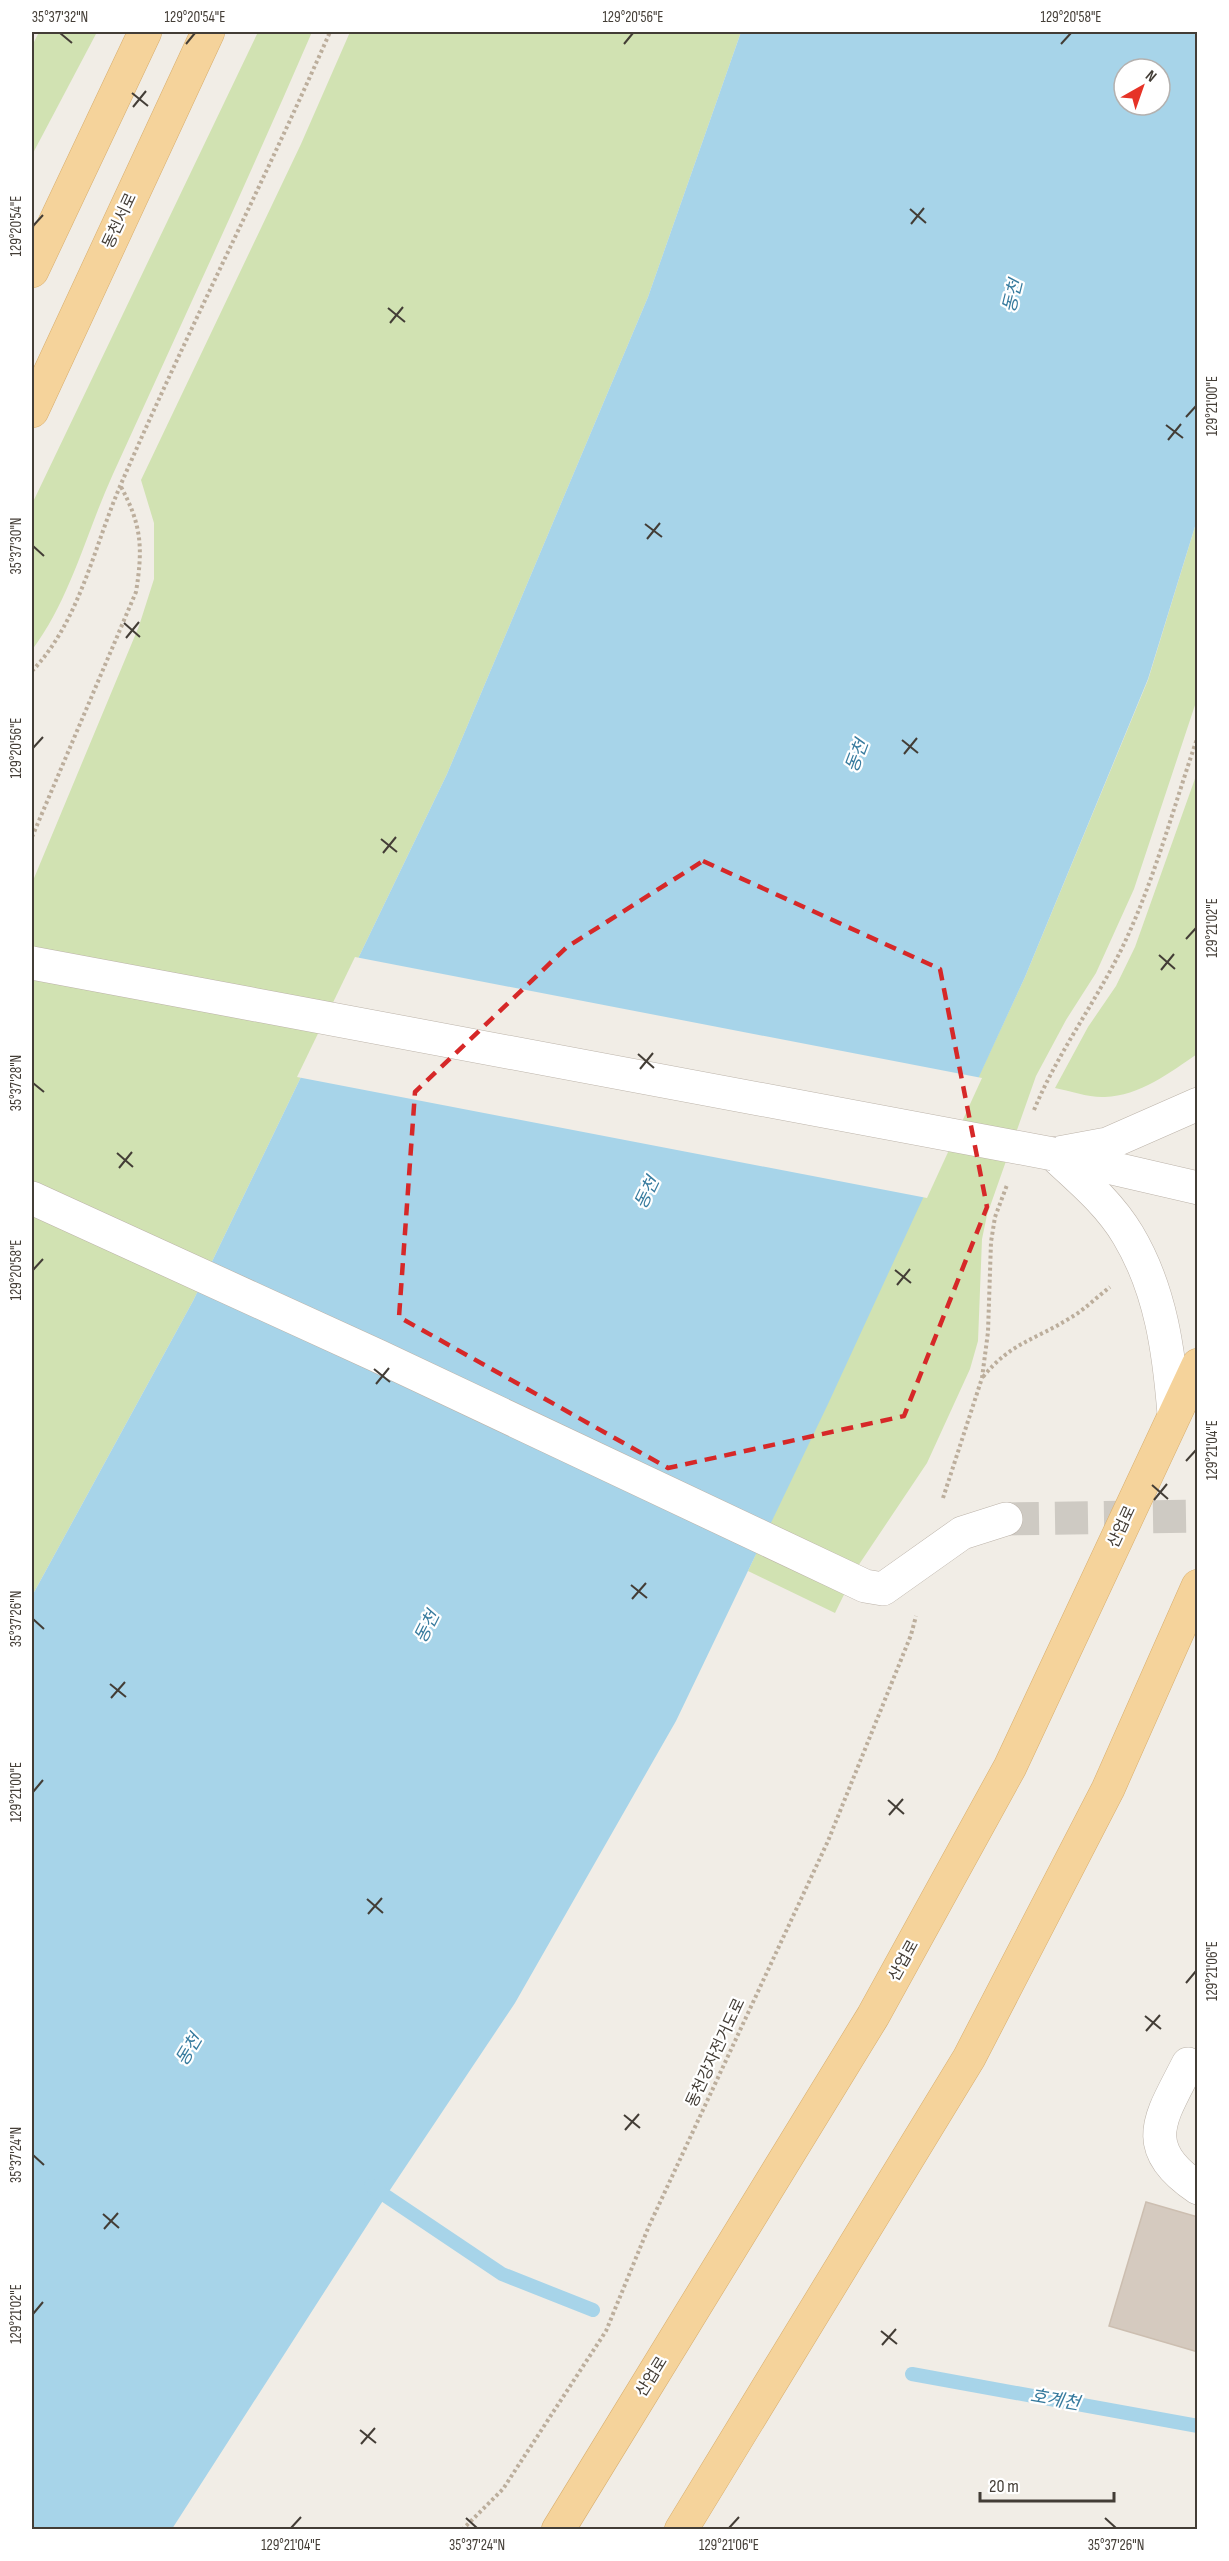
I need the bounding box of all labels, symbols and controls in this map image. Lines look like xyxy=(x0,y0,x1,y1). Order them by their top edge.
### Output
text: 35°37'32"N xyxy=(32,8,88,27)
text: 129°20'54"E xyxy=(165,8,225,27)
text: 129°20'56"E xyxy=(602,8,664,27)
text: 129°20'58"E xyxy=(1041,8,1102,27)
north arrow xyxy=(1112,57,1172,117)
text: N xyxy=(1141,67,1160,87)
street label: 동천서로 xyxy=(99,190,141,252)
text: 129°20'54"E xyxy=(7,196,26,256)
water label: 동천 xyxy=(999,275,1028,315)
text: 129°21'00"E xyxy=(1203,376,1222,436)
text: 35°37'30"N xyxy=(7,518,26,574)
text: 129°20'56"E xyxy=(7,717,26,779)
water label: 동천 xyxy=(841,735,874,775)
text: 129°21'02"E xyxy=(1203,898,1222,958)
text: 35°37'28"N xyxy=(7,1055,26,1111)
water label: 동천 xyxy=(630,1171,665,1212)
text: 129°20'58"E xyxy=(7,1240,26,1301)
text: 129°21'04"E xyxy=(1203,1420,1222,1480)
street label: 산업로 xyxy=(1104,1503,1140,1551)
text: 35°37'26"N xyxy=(7,1591,26,1647)
water label: 동천 xyxy=(410,1605,445,1647)
text: 129°21'00"E xyxy=(7,1762,26,1822)
street label: 산업로 xyxy=(885,1937,923,1985)
text: 129°21'06"E xyxy=(1203,1941,1222,2001)
street label: 동천강자전거도로 xyxy=(683,1995,750,2110)
water label: 동천 xyxy=(171,2028,208,2070)
text: 35°37'24"N xyxy=(7,2127,26,2183)
text: 129°21'02"E xyxy=(7,2284,26,2344)
street label: 산업로 xyxy=(632,2353,672,2401)
water label: 호계천 xyxy=(1029,2385,1084,2415)
scale bar xyxy=(980,2465,1114,2503)
text: 20 m xyxy=(989,2476,1019,2497)
text: 129°21'04"E xyxy=(261,2536,321,2555)
text: 35°37'24"N xyxy=(449,2536,505,2555)
text: 129°21'06"E xyxy=(699,2536,759,2555)
text: 35°37'26"N xyxy=(1088,2536,1144,2555)

